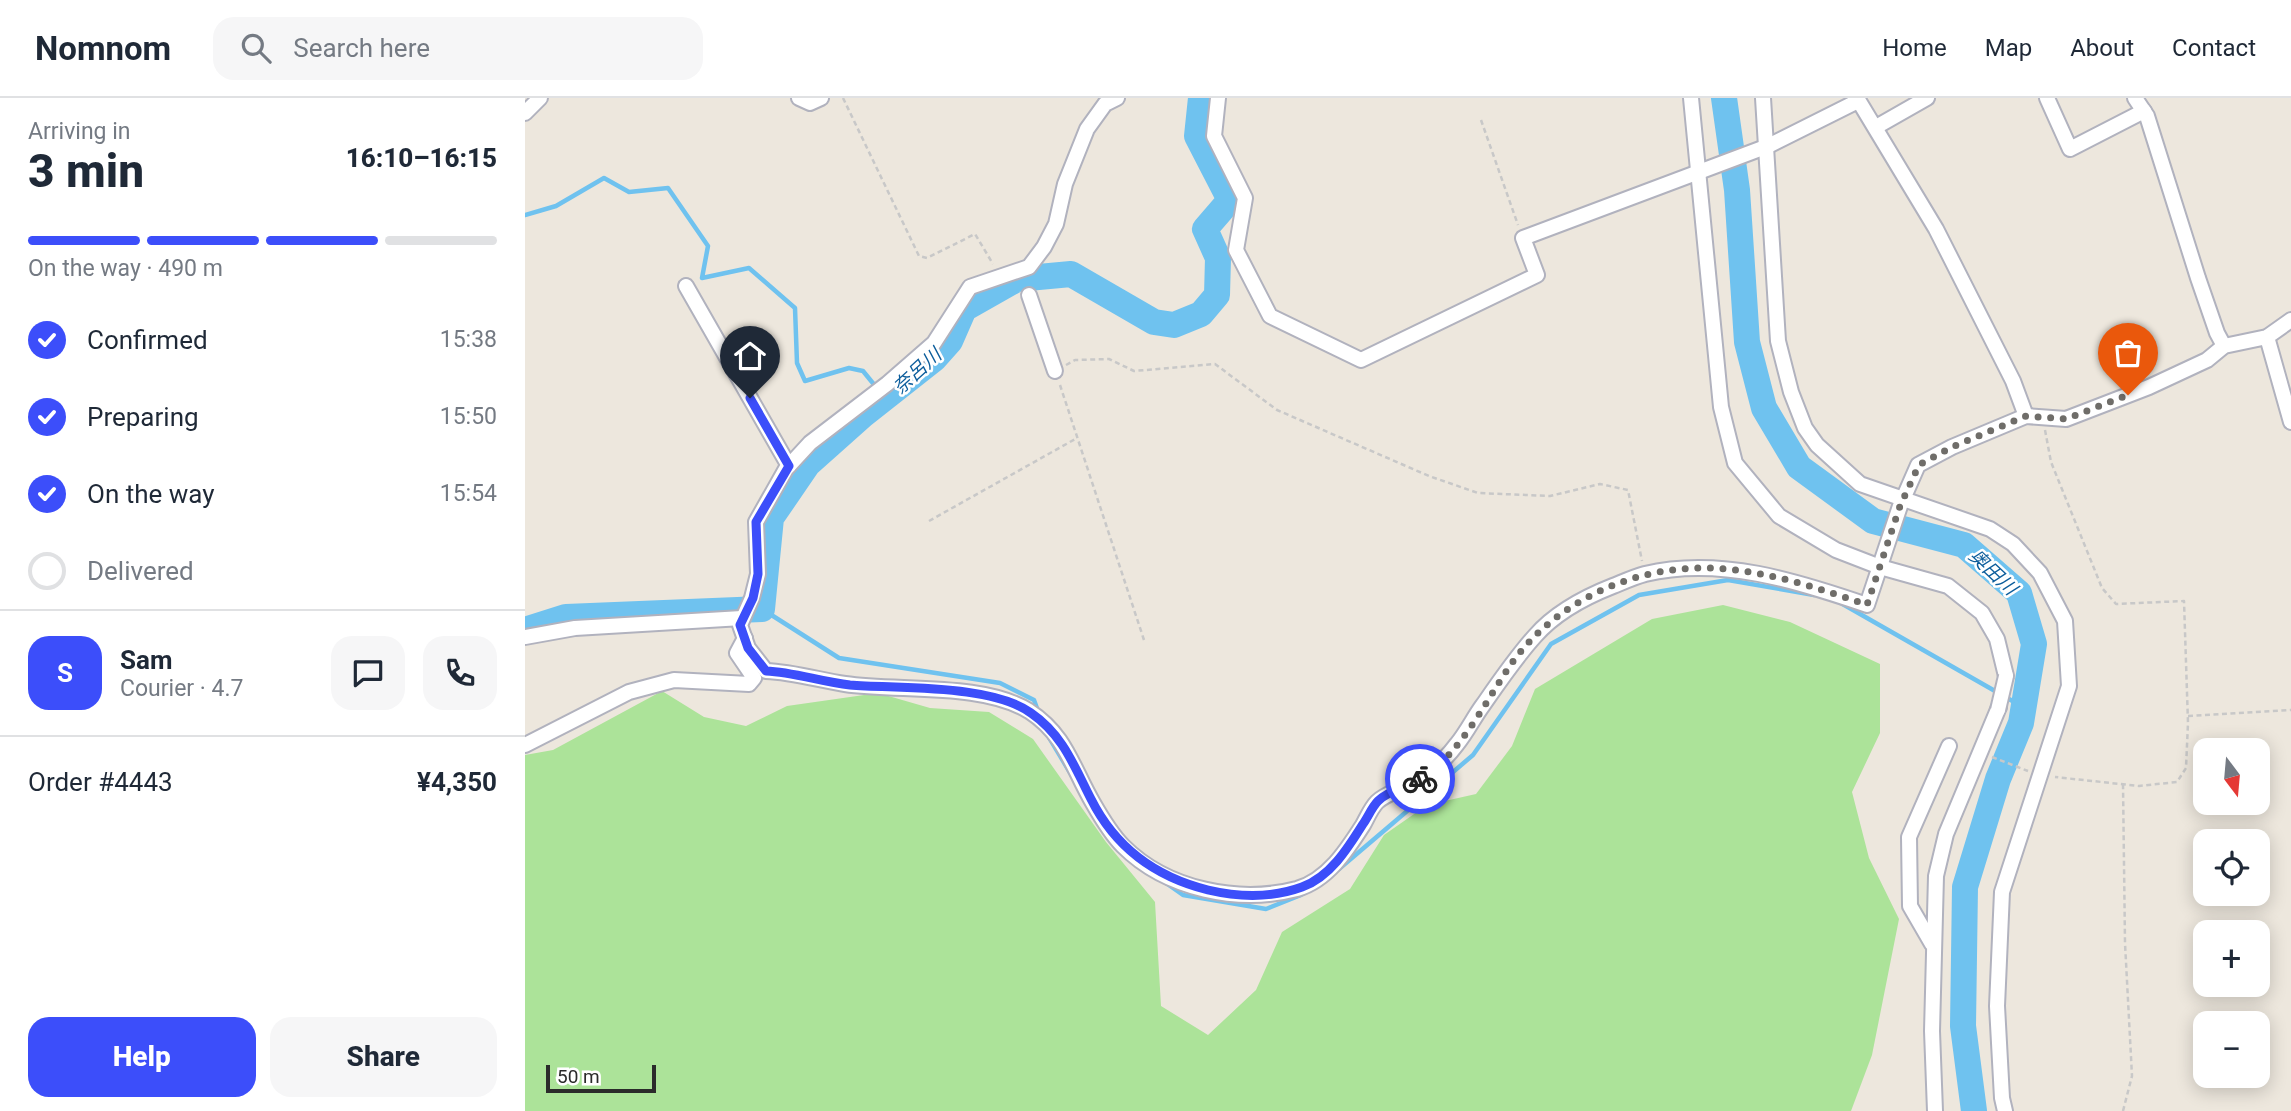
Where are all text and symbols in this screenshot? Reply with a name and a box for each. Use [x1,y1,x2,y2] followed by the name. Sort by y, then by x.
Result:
[213,17,703,80] search box
[35,29,171,68] text: Nomnom
[237,29,275,67] icon: search
[293,33,430,63] text: Search here
[1882,34,1947,62] text: Home
[1985,34,2032,62] text: Map
[2070,34,2134,62] text: About
[2172,34,2256,62] text: Contact
[28,118,131,145] text: Arriving in
[346,143,497,173] text: 16:10–16:15
[28,144,144,198] text: 3 min
[28,255,223,282] text: On the way · 490 m
[28,321,66,359] icon: check
[2098,323,2158,395] pin
[87,325,208,355] text: Confirmed
[440,326,497,353] text: 15:38
[720,326,780,398] pin
[2109,334,2147,372] icon: bag
[731,337,769,375] icon: home
[888,342,947,399] water label: 奈呂川
[28,398,66,436] icon: check
[87,402,199,432] text: Preparing
[440,403,497,430] text: 15:50
[28,475,66,513] icon: check
[87,479,215,509] text: On the way
[440,480,497,507] text: 15:54
[1964,544,2023,601] water label: 奥田川
[87,556,194,586] text: Delivered
[331,636,405,710] button: chat
[423,636,497,710] button: phone
[120,645,172,675] text: Sam
[57,658,73,688] text: S
[120,675,243,702] text: Courier · 4.7
[2193,738,2270,816] north arrow
[2193,738,2270,1088] map controls
[1385,744,1455,814] courier
[1401,760,1439,798] icon: bike
[28,767,173,797] text: Order #4443
[417,767,497,797] text: ¥4,350
[2193,829,2270,906] button: locate
[2193,920,2270,997] button: +
[2193,1011,2270,1088] button: −
[28,1017,256,1097] button: Help
[270,1017,497,1097] button: Share
[546,1062,656,1094] scale bar
[557,1065,600,1088] text: 50 m

